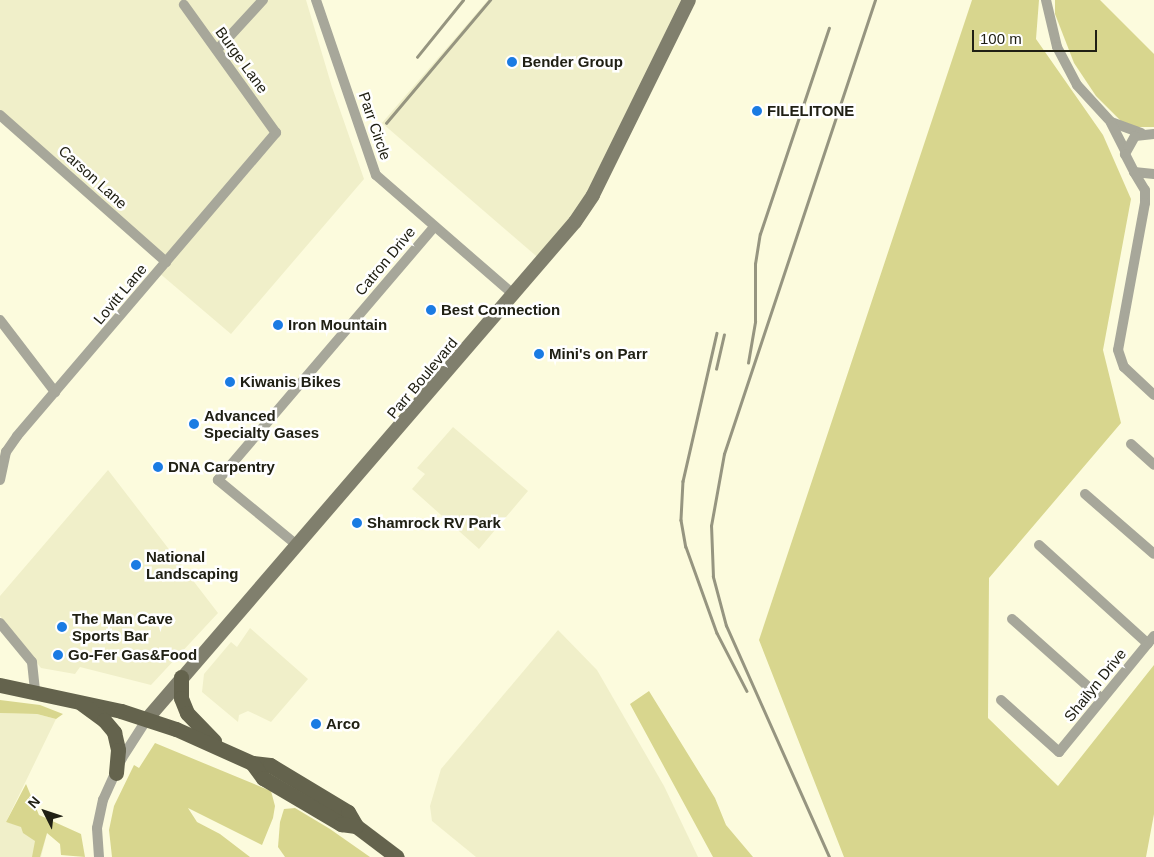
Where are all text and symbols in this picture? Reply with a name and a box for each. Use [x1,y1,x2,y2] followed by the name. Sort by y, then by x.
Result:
[974,20,1099,52] scale bar
[212,23,272,97] street label: Burge Lane
[980,30,1022,47] text: 100 m
[522,53,623,71] place label: Bender Group
[506,56,518,68] marker: Bender Group
[355,90,395,162] street label: Parr Circle
[767,102,854,120] place label: FILELITONE
[751,105,763,117] marker: FILELITONE
[55,142,131,212] street label: Carson Lane
[351,223,419,299] street label: Catron Drive
[90,260,150,328] street label: Lovitt Lane
[441,301,560,319] place label: Best Connection
[425,304,437,316] marker: Best Connection
[288,316,387,334] place label: Iron Mountain
[272,319,284,331] marker: Iron Mountain
[383,334,461,422] street label: Parr Boulevard
[549,345,648,363] place label: Mini's on Parr
[533,348,545,360] marker: Mini's on Parr
[240,373,341,391] place label: Kiwanis Bikes
[224,376,236,388] marker: Kiwanis Bikes
[204,406,319,441] place label: Advanced Specialty Gases
[188,418,200,430] marker: Advanced Specialty Gases
[168,458,276,476] place label: DNA Carpentry
[152,461,164,473] marker: DNA Carpentry
[367,514,501,532] place label: Shamrock RV Park
[351,517,363,529] marker: Shamrock RV Park
[146,547,239,582] place label: National Landscaping
[130,559,142,571] marker: National Landscaping
[72,609,173,644] place label: The Man Cave Sports Bar
[56,621,68,633] marker: The Man Cave Sports Bar
[1060,645,1130,725] street label: Shailyn Drive
[68,646,197,664] place label: Go-Fer Gas&Food
[52,649,64,661] marker: Go-Fer Gas&Food
[326,715,360,733] place label: Arco
[310,718,322,730] marker: Arco
[20,787,70,837] north arrow
[24,793,43,811] text: N

